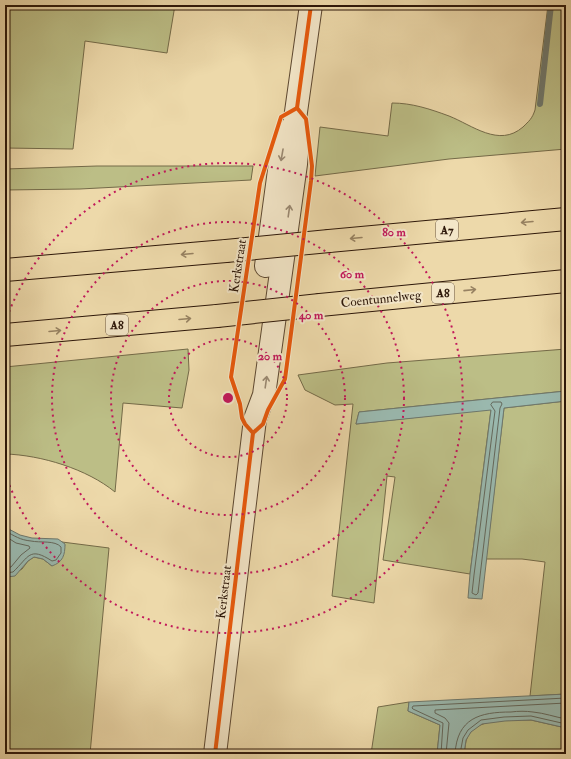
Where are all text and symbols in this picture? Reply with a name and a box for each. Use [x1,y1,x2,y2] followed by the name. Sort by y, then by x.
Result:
[277,148,285,161] one-way arrow
[285,205,293,218] one-way arrow
[521,219,534,226] one-way arrow
[436,220,458,240] road number: A7
[382,225,406,240] text: 80 m
[350,235,363,242] one-way arrow
[226,238,250,294] street label: Kerkstraat
[181,250,194,258] one-way arrow
[340,267,365,282] text: 60 m
[432,283,454,303] road number: A8
[340,287,423,311] street label: Coentunnelweg
[464,287,477,294] one-way arrow
[298,308,324,323] text: 40 m
[106,315,128,335] road number: A8
[178,315,191,322] one-way arrow
[48,327,61,334] one-way arrow
[258,349,283,364] text: 20 m
[262,376,270,389] one-way arrow
[221,391,235,405] centre of rings
[213,564,235,620] street label: Kerkstraat

